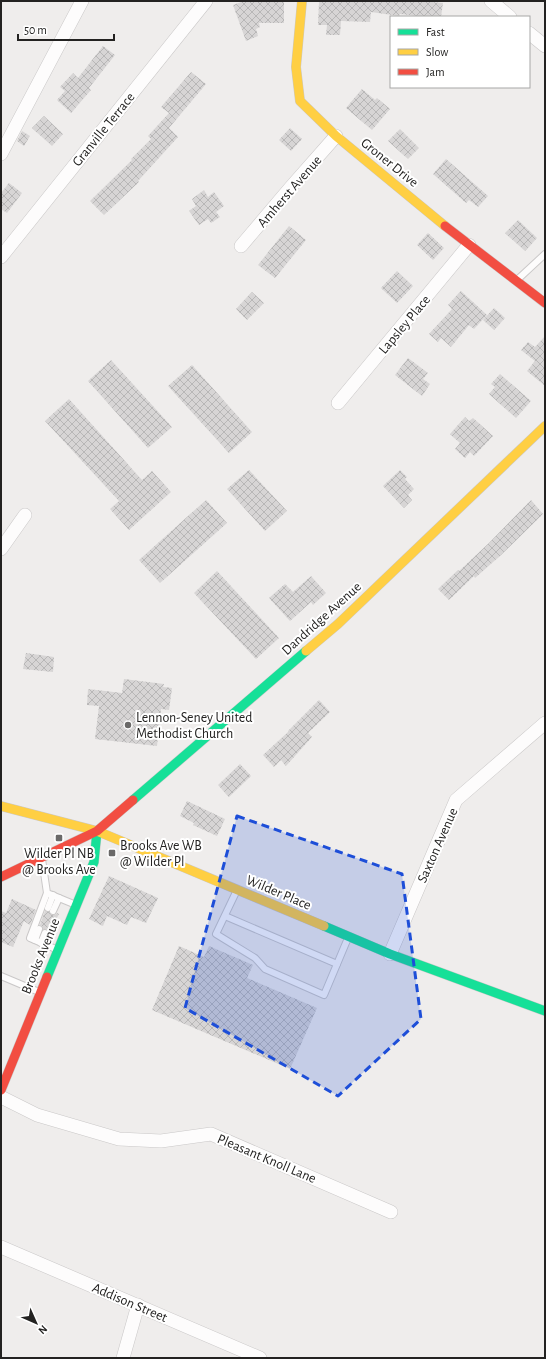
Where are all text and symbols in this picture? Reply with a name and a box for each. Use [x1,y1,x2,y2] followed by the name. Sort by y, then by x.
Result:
[18,16,114,42] scale bar
[390,16,530,88] legend
[24,24,47,36] text: 50 m
[426,26,445,38] text: Fast
[426,46,448,58] text: Slow
[426,66,445,78] text: Jam
[70,90,138,169] street label: Granville Terrace
[358,136,421,190] street label: Groner Drive
[255,153,325,230] street label: Amherst Avenue
[376,293,433,357] street label: Lapsley Place
[279,580,364,658] street label: Dandridge Avenue
[136,711,252,741] place label: Lennon-Seney United Methodist Church
[123,720,133,730] marker: Lennon-Seney United Methodist Church
[415,806,461,885] street label: Saxton Avenue
[54,833,64,843] marker: Wilder Pl NB @ Brooks Ave
[120,839,202,869] place label: Brooks Ave WB @ Wilder Pl
[22,847,96,877] place label: Wilder Pl NB @ Brooks Ave
[107,848,117,858] marker: Brooks Ave WB @ Wilder Pl
[244,873,313,913] street label: Wilder Place
[19,917,62,996] street label: Brooks Avenue
[215,1132,318,1186] street label: Pleasant Knoll Lane
[90,1281,170,1325] street label: Addison Street
[16,1303,56,1343] north arrow
[36,1323,49,1336] text: N

